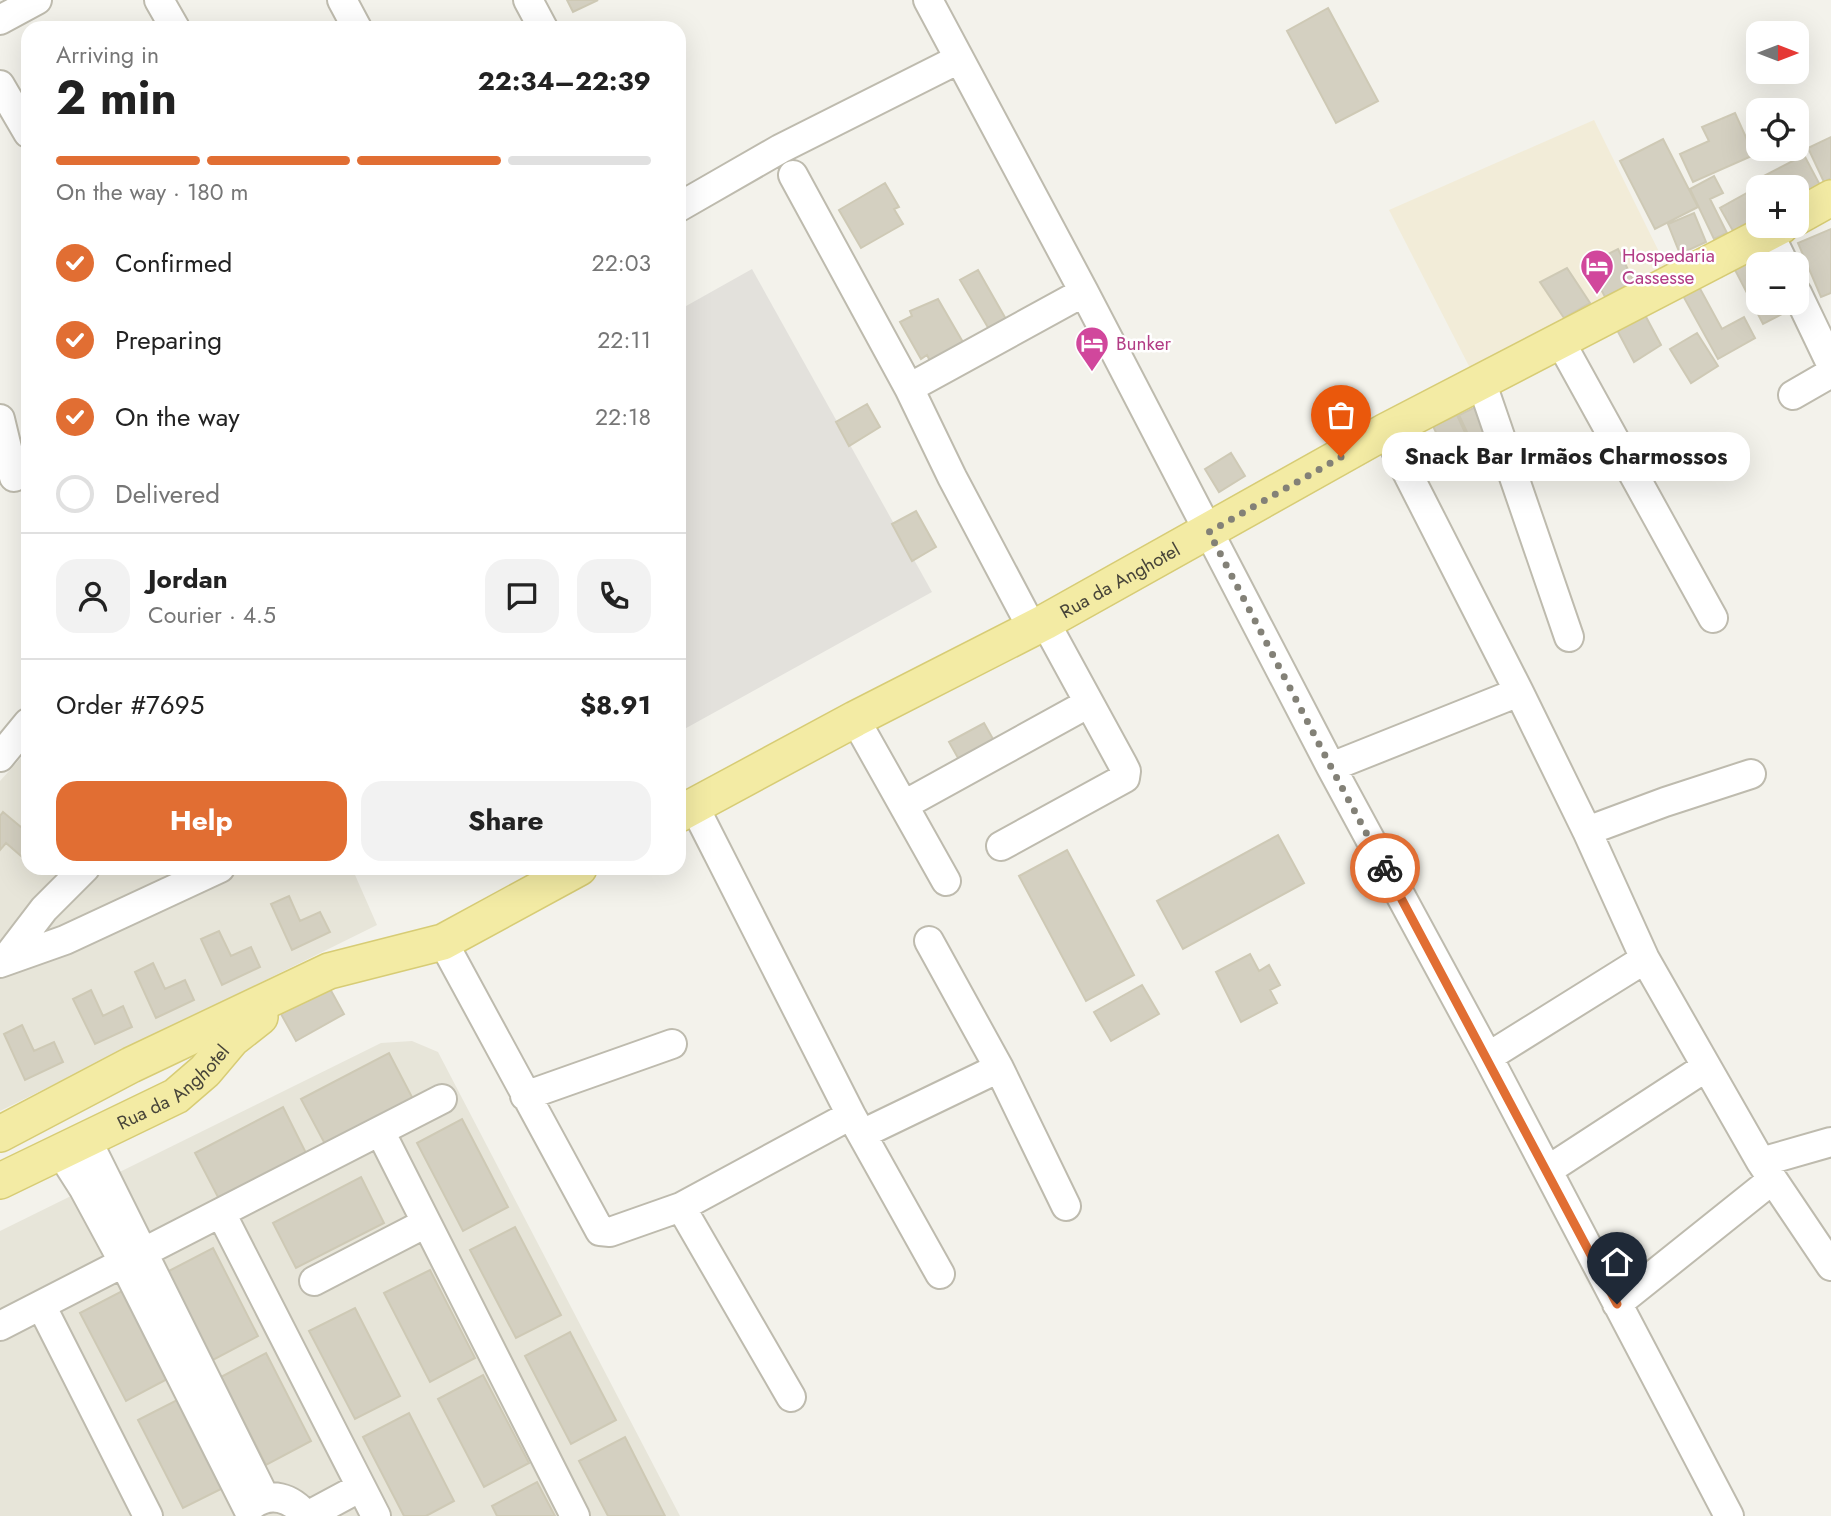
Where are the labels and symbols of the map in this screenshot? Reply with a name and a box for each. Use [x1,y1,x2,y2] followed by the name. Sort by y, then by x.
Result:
[1746,21,1810,84] north arrow
[1622,242,1715,291] place label: Hospedaria Cassesse
[1578,247,1616,296] hotel icon: Hospedaria Cassesse
[1073,324,1111,373] hotel icon: Bunker
[1116,330,1171,357] place label: Bunker
[1311,385,1371,457] pin
[1383,433,1750,482] callout: Snack Bar Irmãos Charmossos
[1055,536,1185,625] street label: Rua da Anghotel
[1350,833,1420,903] courier
[112,1039,235,1136] street label: Rua da Anghotel
[1587,1232,1647,1304] pin

